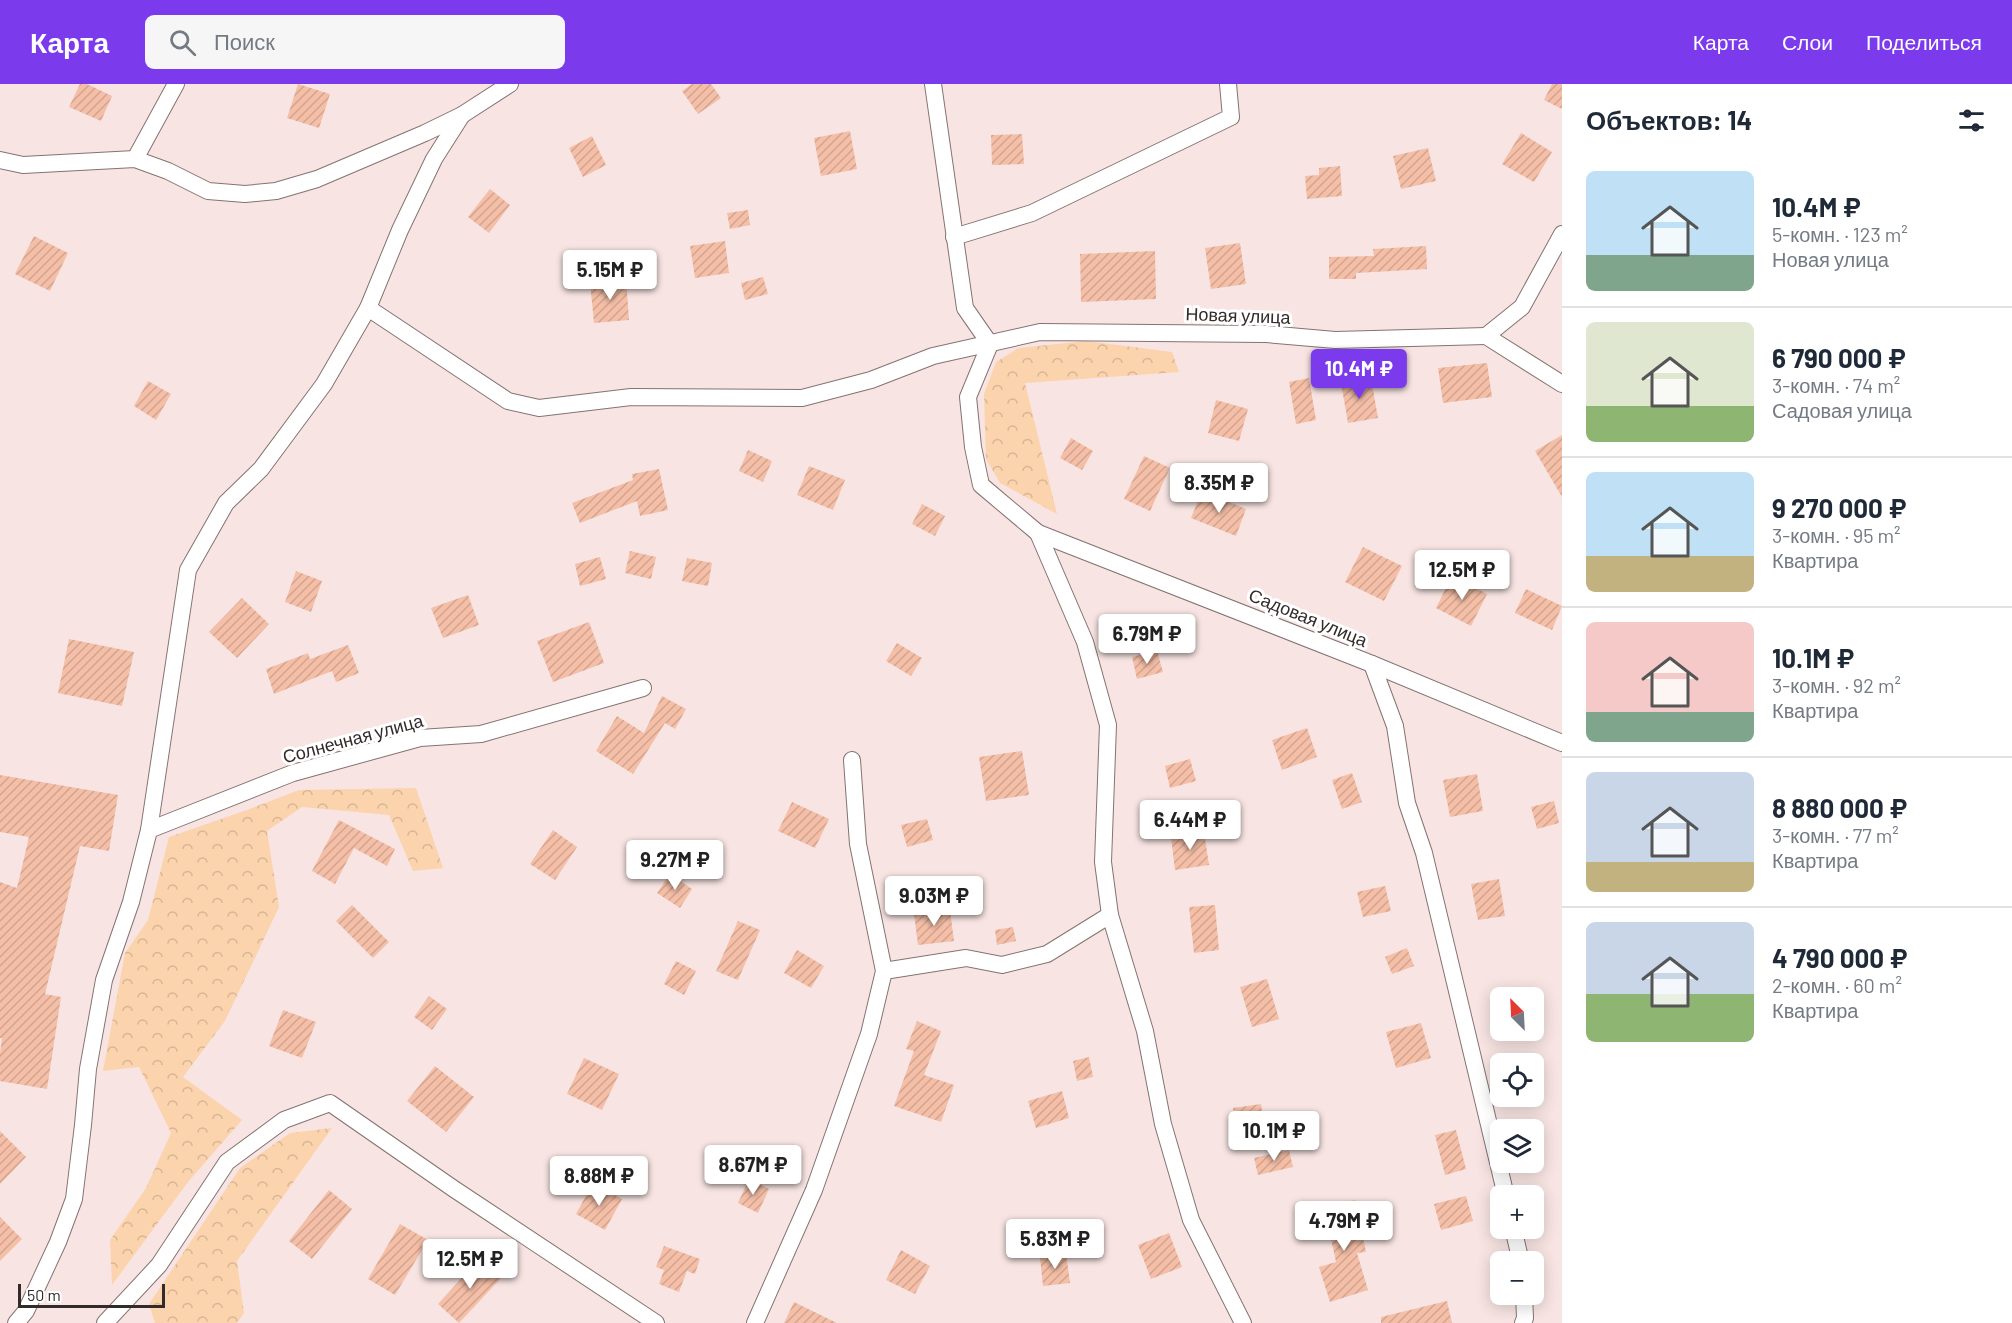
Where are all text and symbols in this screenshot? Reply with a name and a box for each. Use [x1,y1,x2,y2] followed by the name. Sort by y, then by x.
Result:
[145,15,565,69] search box
[30,25,109,59] text: Карта
[166,26,199,59] icon: search
[214,28,275,54] text: Поиск
[1693,29,1749,54] text: Карта
[1782,29,1833,54] text: Слои
[1866,29,1982,54] text: Поделиться
[1586,104,1752,135] text: Объектов: 14
[1955,104,1988,137] icon: filters
[1772,191,1861,222] text: 10.4M ₽
[1634,195,1706,267] icon: home
[1772,222,1908,246] text: 5-комн. · 123 m²
[1772,247,1889,271] text: Новая улица
[555,250,665,301] pin: 5.15M ₽
[577,257,643,281] text: 5.15M ₽
[1185,302,1292,328] street label: Новая улица
[1772,342,1906,373] text: 6 790 000 ₽
[1634,346,1706,418] icon: home
[1304,349,1414,400] pin: 10.4M ₽
[1325,356,1393,380] text: 10.4M ₽
[1772,373,1900,397] text: 3-комн. · 74 m²
[1772,398,1912,422] text: Садовая улица
[1164,463,1274,514] pin: 8.35M ₽
[1184,470,1254,494] text: 8.35M ₽
[1772,492,1906,523] text: 9 270 000 ₽
[1634,496,1706,568] icon: home
[1772,523,1901,547] text: 3-комн. · 95 m²
[1772,548,1858,572] text: Квартира
[1407,550,1517,601] pin: 12.5M ₽
[1429,557,1495,581] text: 12.5M ₽
[1246,583,1372,651] street label: Садовая улица
[1092,614,1202,665] pin: 6.79M ₽
[1113,621,1182,645] text: 6.79M ₽
[1772,642,1854,673] text: 10.1M ₽
[1634,646,1706,718] icon: home
[1772,673,1901,697] text: 3-комн. · 92 m²
[1772,698,1858,722] text: Квартира
[280,708,426,767] street label: Солнечная улица
[1772,792,1907,823] text: 8 880 000 ₽
[1634,796,1706,868] icon: home
[1135,800,1245,851] pin: 6.44M ₽
[1154,807,1226,831] text: 6.44M ₽
[1772,823,1899,847] text: 3-комн. · 77 m²
[620,840,730,891] pin: 9.27M ₽
[640,847,710,871] text: 9.27M ₽
[1772,848,1858,872] text: Квартира
[879,876,989,927] pin: 9.03M ₽
[899,883,969,907] text: 9.03M ₽
[1772,942,1908,973] text: 4 790 000 ₽
[1634,946,1706,1018] icon: home
[1772,973,1902,997] text: 2-комн. · 60 m²
[1490,987,1544,1041] north arrow
[1490,987,1544,1305] map controls
[1772,998,1858,1022] text: Квартира
[1490,1053,1544,1107] button: locate
[1219,1111,1329,1162] pin: 10.1M ₽
[1242,1118,1306,1142] text: 10.1M ₽
[1490,1119,1544,1173] button: layers
[698,1145,808,1196] pin: 8.67M ₽
[718,1152,788,1176] text: 8.67M ₽
[544,1156,654,1207] pin: 8.88M ₽
[564,1163,634,1187] text: 8.88M ₽
[1490,1185,1544,1239] button: +
[1289,1201,1399,1252] pin: 4.79M ₽
[1309,1208,1379,1232] text: 4.79M ₽
[1000,1219,1110,1270] pin: 5.83M ₽
[1020,1226,1090,1250] text: 5.83M ₽
[415,1239,525,1290] pin: 12.5M ₽
[437,1246,503,1270] text: 12.5M ₽
[1490,1251,1544,1305] button: −
[18,1281,165,1308] scale bar
[27,1285,61,1304] text: 50 m

